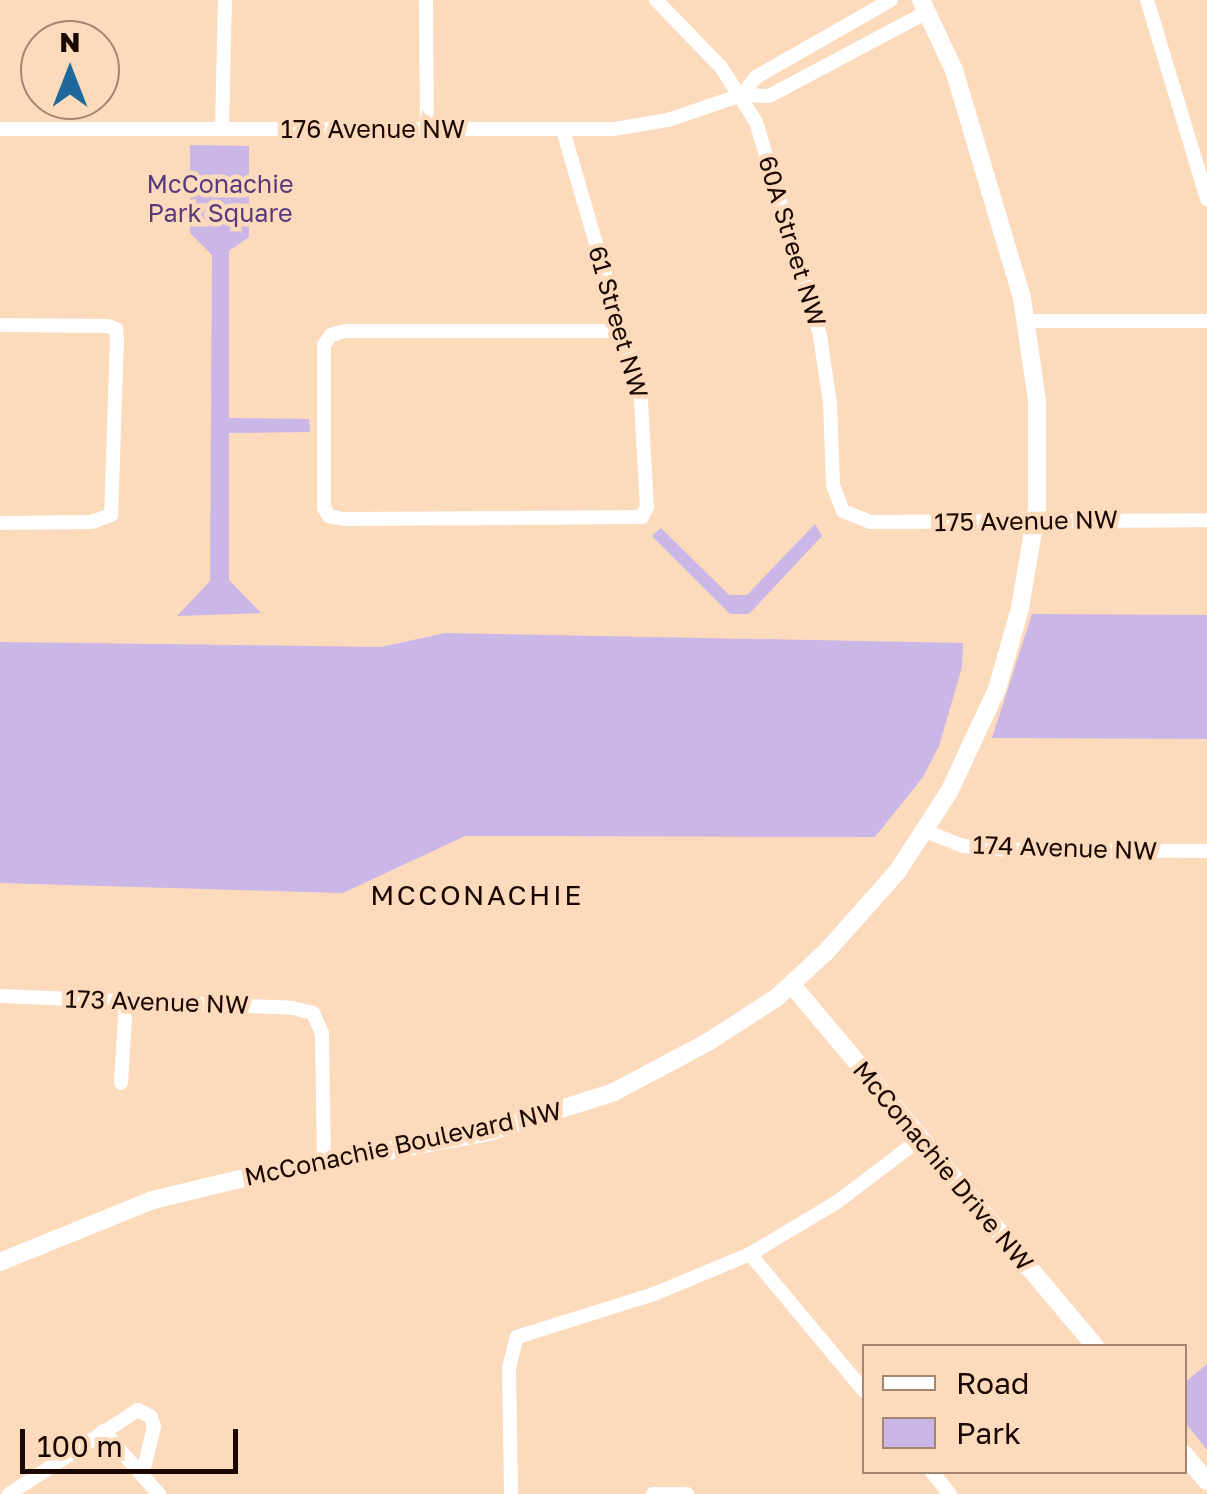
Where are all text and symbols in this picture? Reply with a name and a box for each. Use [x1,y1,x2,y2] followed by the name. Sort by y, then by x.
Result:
[20,20,120,120] north arrow
[59,25,81,58] text: N
[281,114,465,144] street label: 176 Avenue NW
[752,152,832,330] street label: 60A Street NW
[147,170,293,229] park label: McConachie Park Square
[582,243,654,401] street label: 61 Street NW
[934,504,1118,538] street label: 175 Avenue NW
[972,830,1158,866] street label: 174 Avenue NW
[370,878,584,912] district label: MCCONACHIE
[65,984,249,1020] street label: 173 Avenue NW
[847,1055,1039,1277] street label: McConachie Drive NW
[242,1096,564,1192] street label: McConachie Boulevard NW
[862,1344,1187,1474] legend
[956,1365,1030,1401] text: Road
[25,1409,242,1471] scale bar
[956,1415,1021,1451] text: Park
[37,1428,123,1464] text: 100 m

